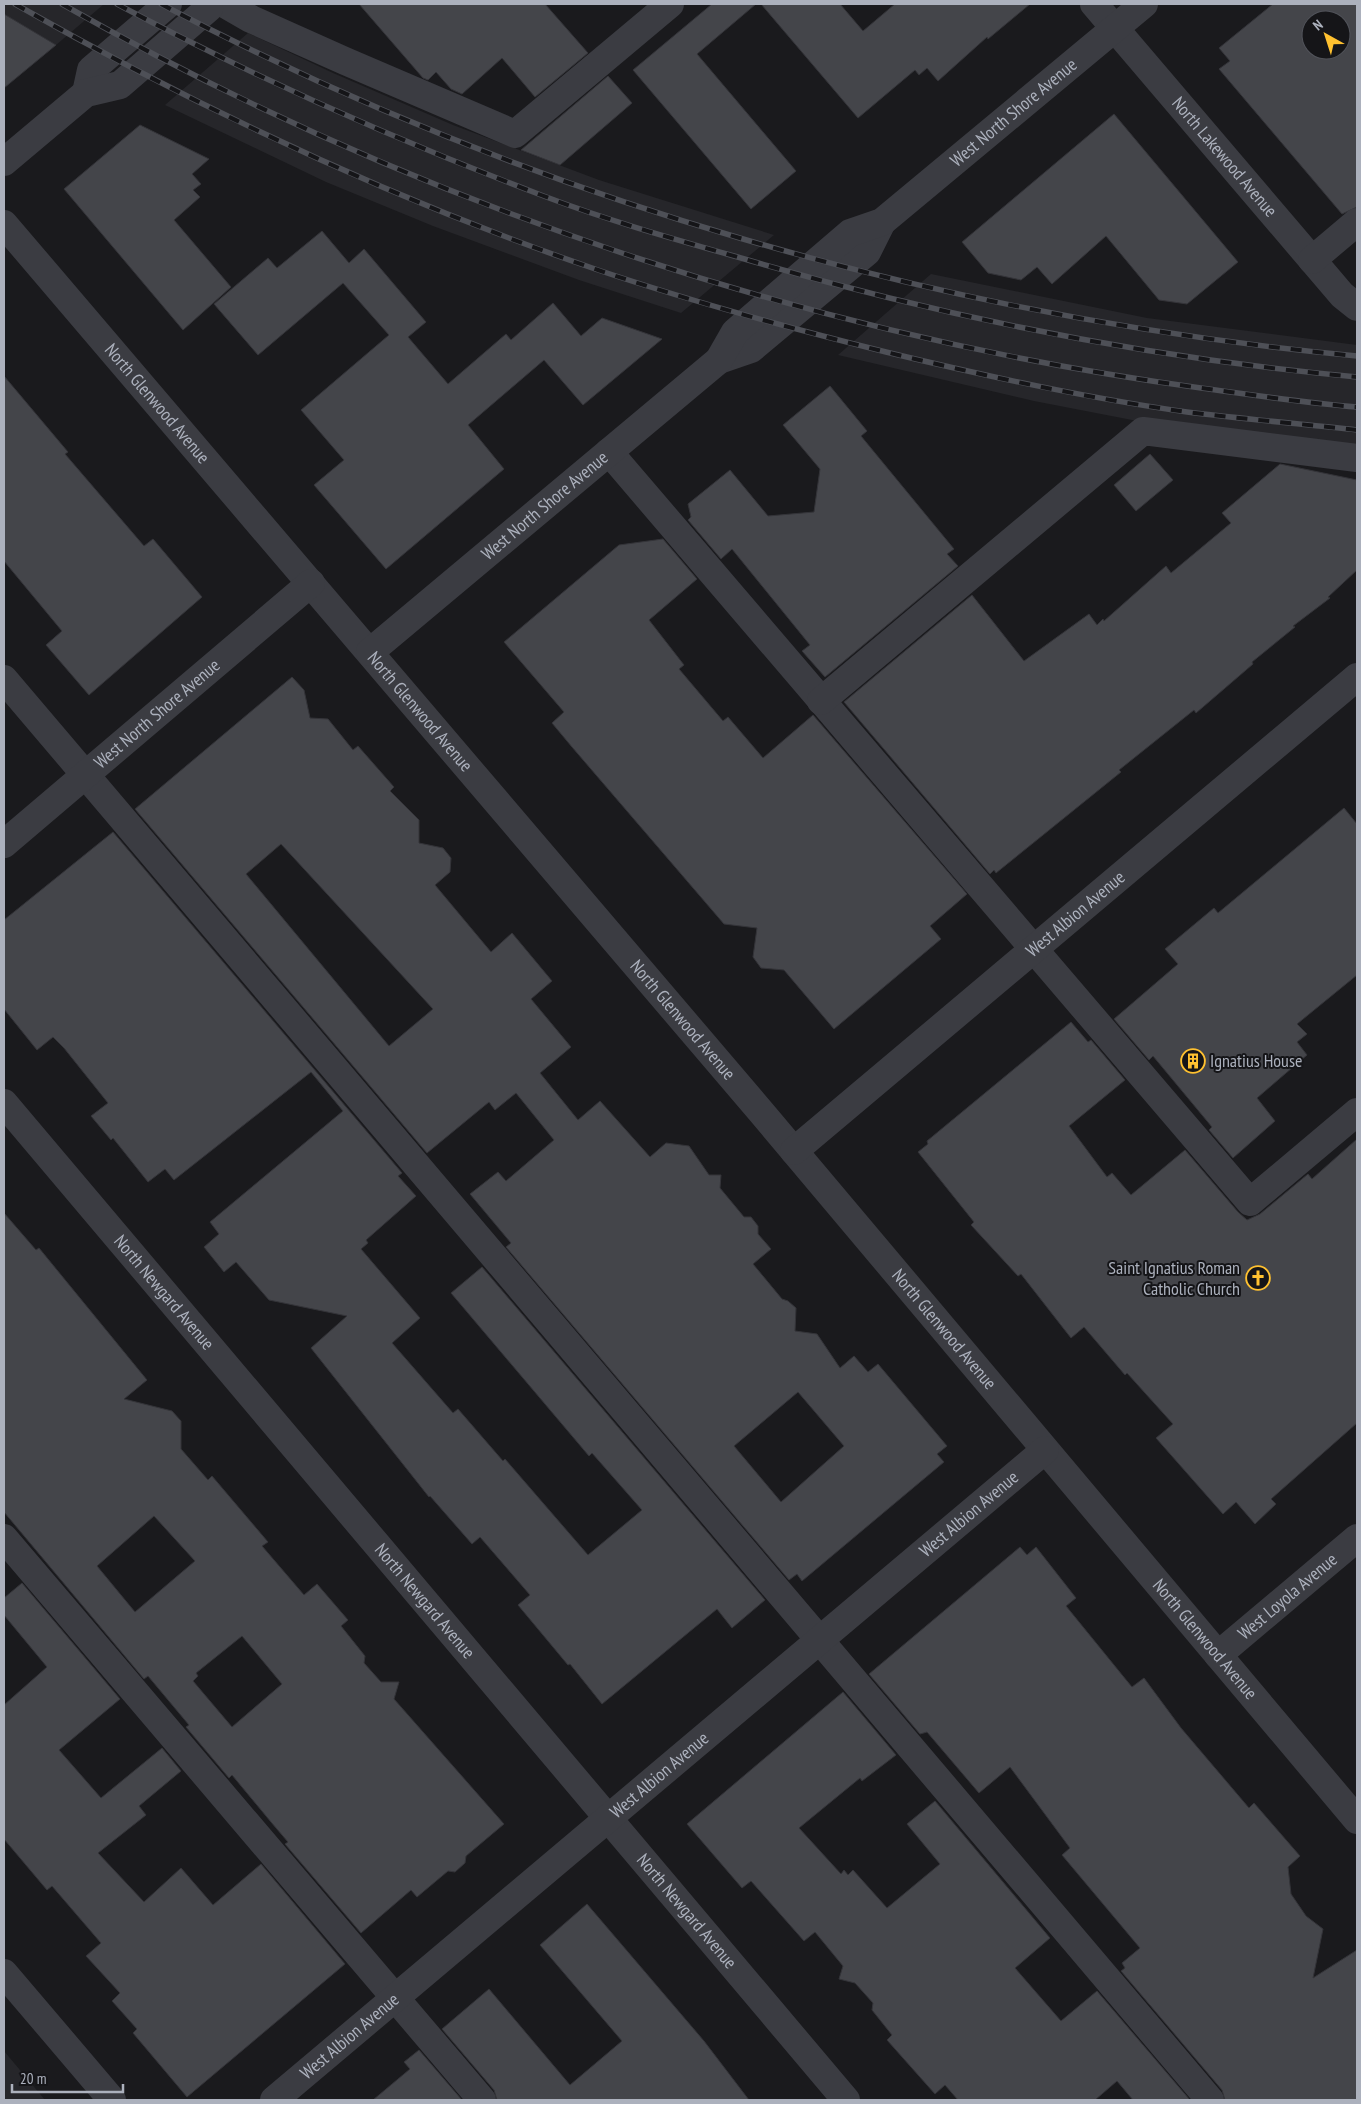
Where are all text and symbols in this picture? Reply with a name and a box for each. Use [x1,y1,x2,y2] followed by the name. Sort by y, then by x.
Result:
[1301,10,1351,60] north arrow
[1309,16,1326,34] text: N
[945,53,1081,172] street label: West North Shore Avenue
[1167,92,1282,222] street label: North Lakewood Avenue
[100,338,215,468] street label: North Glenwood Avenue
[477,446,613,565] street label: West North Shore Avenue
[363,647,478,776] street label: North Glenwood Avenue
[89,653,224,773] street label: West North Shore Avenue
[1021,865,1129,962] street label: West Albion Avenue
[625,955,741,1084] street label: North Glenwood Avenue
[1180,1048,1206,1074] building icon: Ignatius House
[1210,1049,1302,1072] place label: Ignatius House
[109,1230,220,1354] street label: North Newgard Avenue
[1108,1256,1240,1300] place label: Saint Ignatius Roman Catholic Church
[887,1264,1002,1394] street label: North Glenwood Avenue
[1245,1265,1271,1291] church icon: Saint Ignatius Roman Catholic Church
[914,1466,1023,1562] street label: West Albion Avenue
[370,1539,480,1663] street label: North Newgard Avenue
[1233,1548,1342,1644] street label: West Loyola Avenue
[1148,1574,1263,1704] street label: North Glenwood Avenue
[605,1727,713,1823] street label: West Albion Avenue
[632,1849,742,1973] street label: North Newgard Avenue
[295,1988,404,2084] street label: West Albion Avenue
[12,2062,124,2094] scale bar
[20,2069,46,2088] text: 20 m

